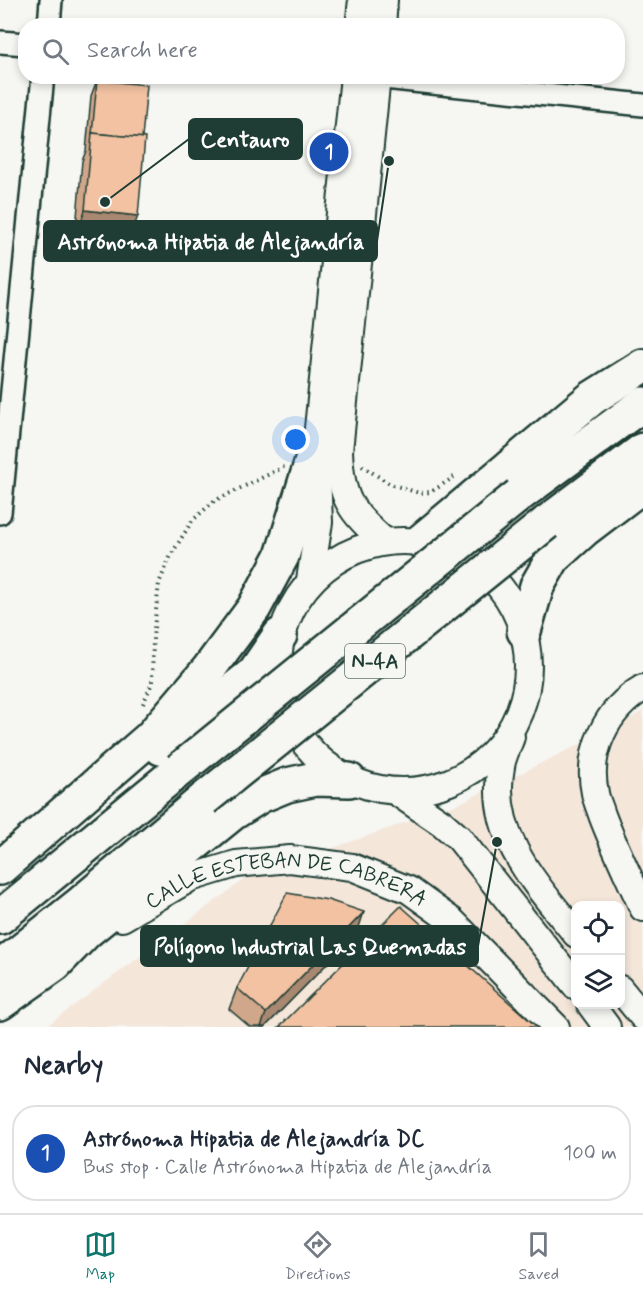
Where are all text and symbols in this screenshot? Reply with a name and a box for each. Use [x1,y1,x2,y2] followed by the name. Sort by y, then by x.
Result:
[18,18,625,84] search box
[39,35,72,68] icon: search
[87,37,198,65] text: Search here
[189,119,302,159] callout: Centauro
[201,127,290,155] text: Centauro
[310,130,348,174] pin: 1
[44,221,377,261] callout: Astrónoma Hipatia de Alejandría
[57,229,365,258] text: Astrónoma Hipatia de Alejandría
[281,425,310,454] your location
[345,644,405,678] road number: N-4A
[140,846,433,916] text: CALLE ESTEBAN DE CABRERA
[135,896,435,922] street label: CALLE ESTEBAN DE CABRERA
[571,901,625,1009] map controls
[571,901,625,955] button: locate
[141,926,478,966] callout: Polígono Industrial Las Quemadas
[154,934,466,963] text: Polígono Industrial Las Quemadas
[571,955,625,1009] button: layers
[24,1049,103,1083] text: Nearby
[83,1126,424,1154] text: Astrónoma Hipatia de Alejandría DC
[41,1140,50,1167] text: 1
[563,1140,617,1167] text: 100 m
[83,1154,492,1181] text: Bus stop · Calle Astrónoma Hipatia de Alejandría
[84,1228,117,1285] tab: Map
[285,1228,351,1285] tab: Directions
[519,1228,559,1285] tab: Saved

